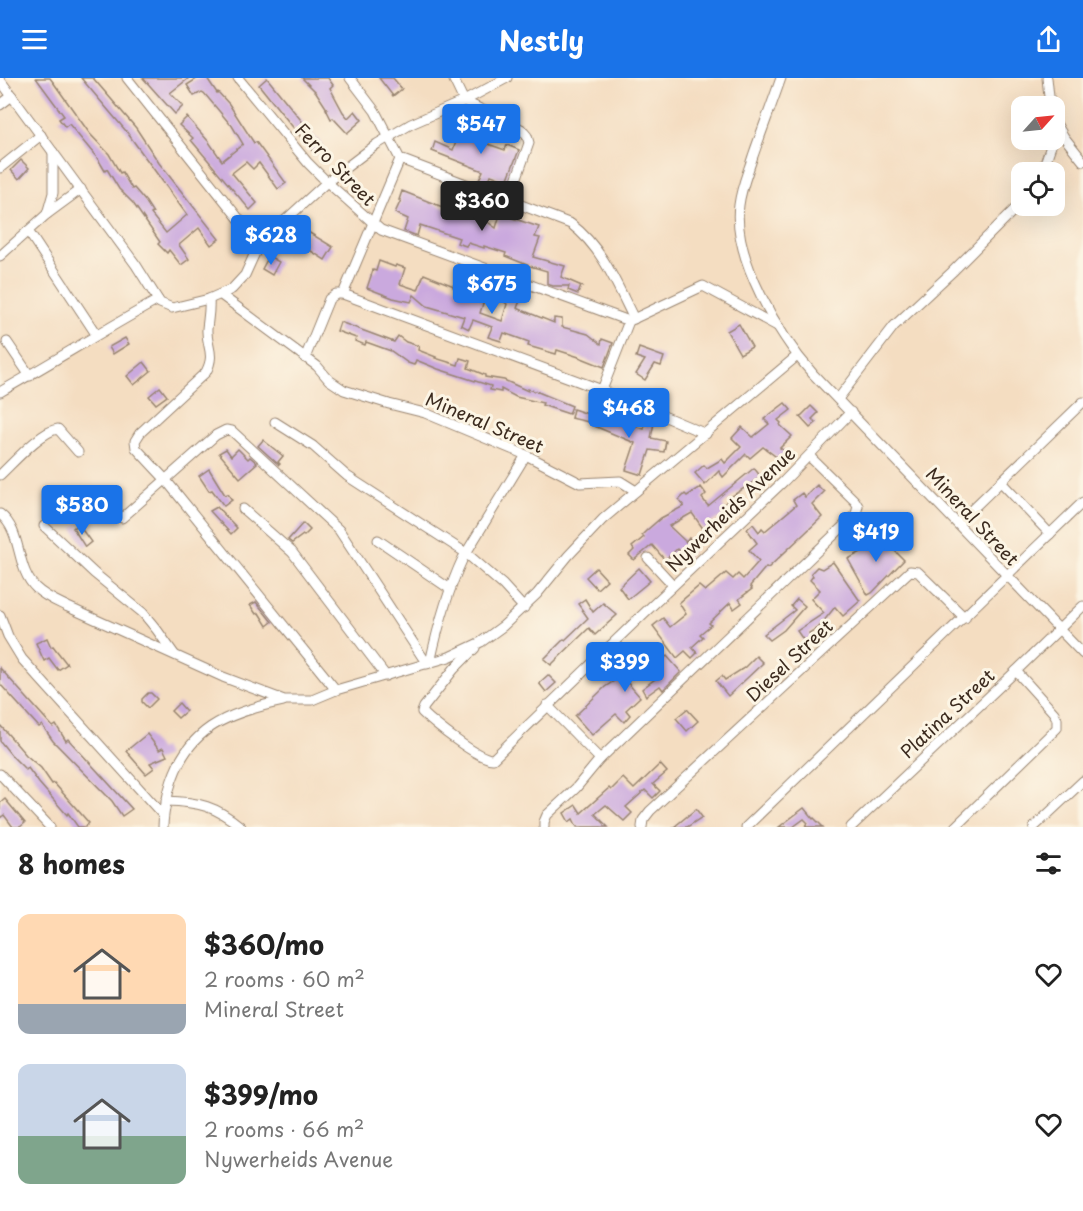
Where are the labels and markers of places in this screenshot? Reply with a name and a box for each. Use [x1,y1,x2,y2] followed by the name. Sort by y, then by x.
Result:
[445,104,517,155] pin: $547
[446,181,518,232] pin: $360
[235,215,307,266] pin: $628
[456,264,528,315] pin: $675
[593,388,665,439] pin: $468
[46,485,118,536] pin: $580
[840,512,912,563] pin: $419
[589,642,661,693] pin: $399

